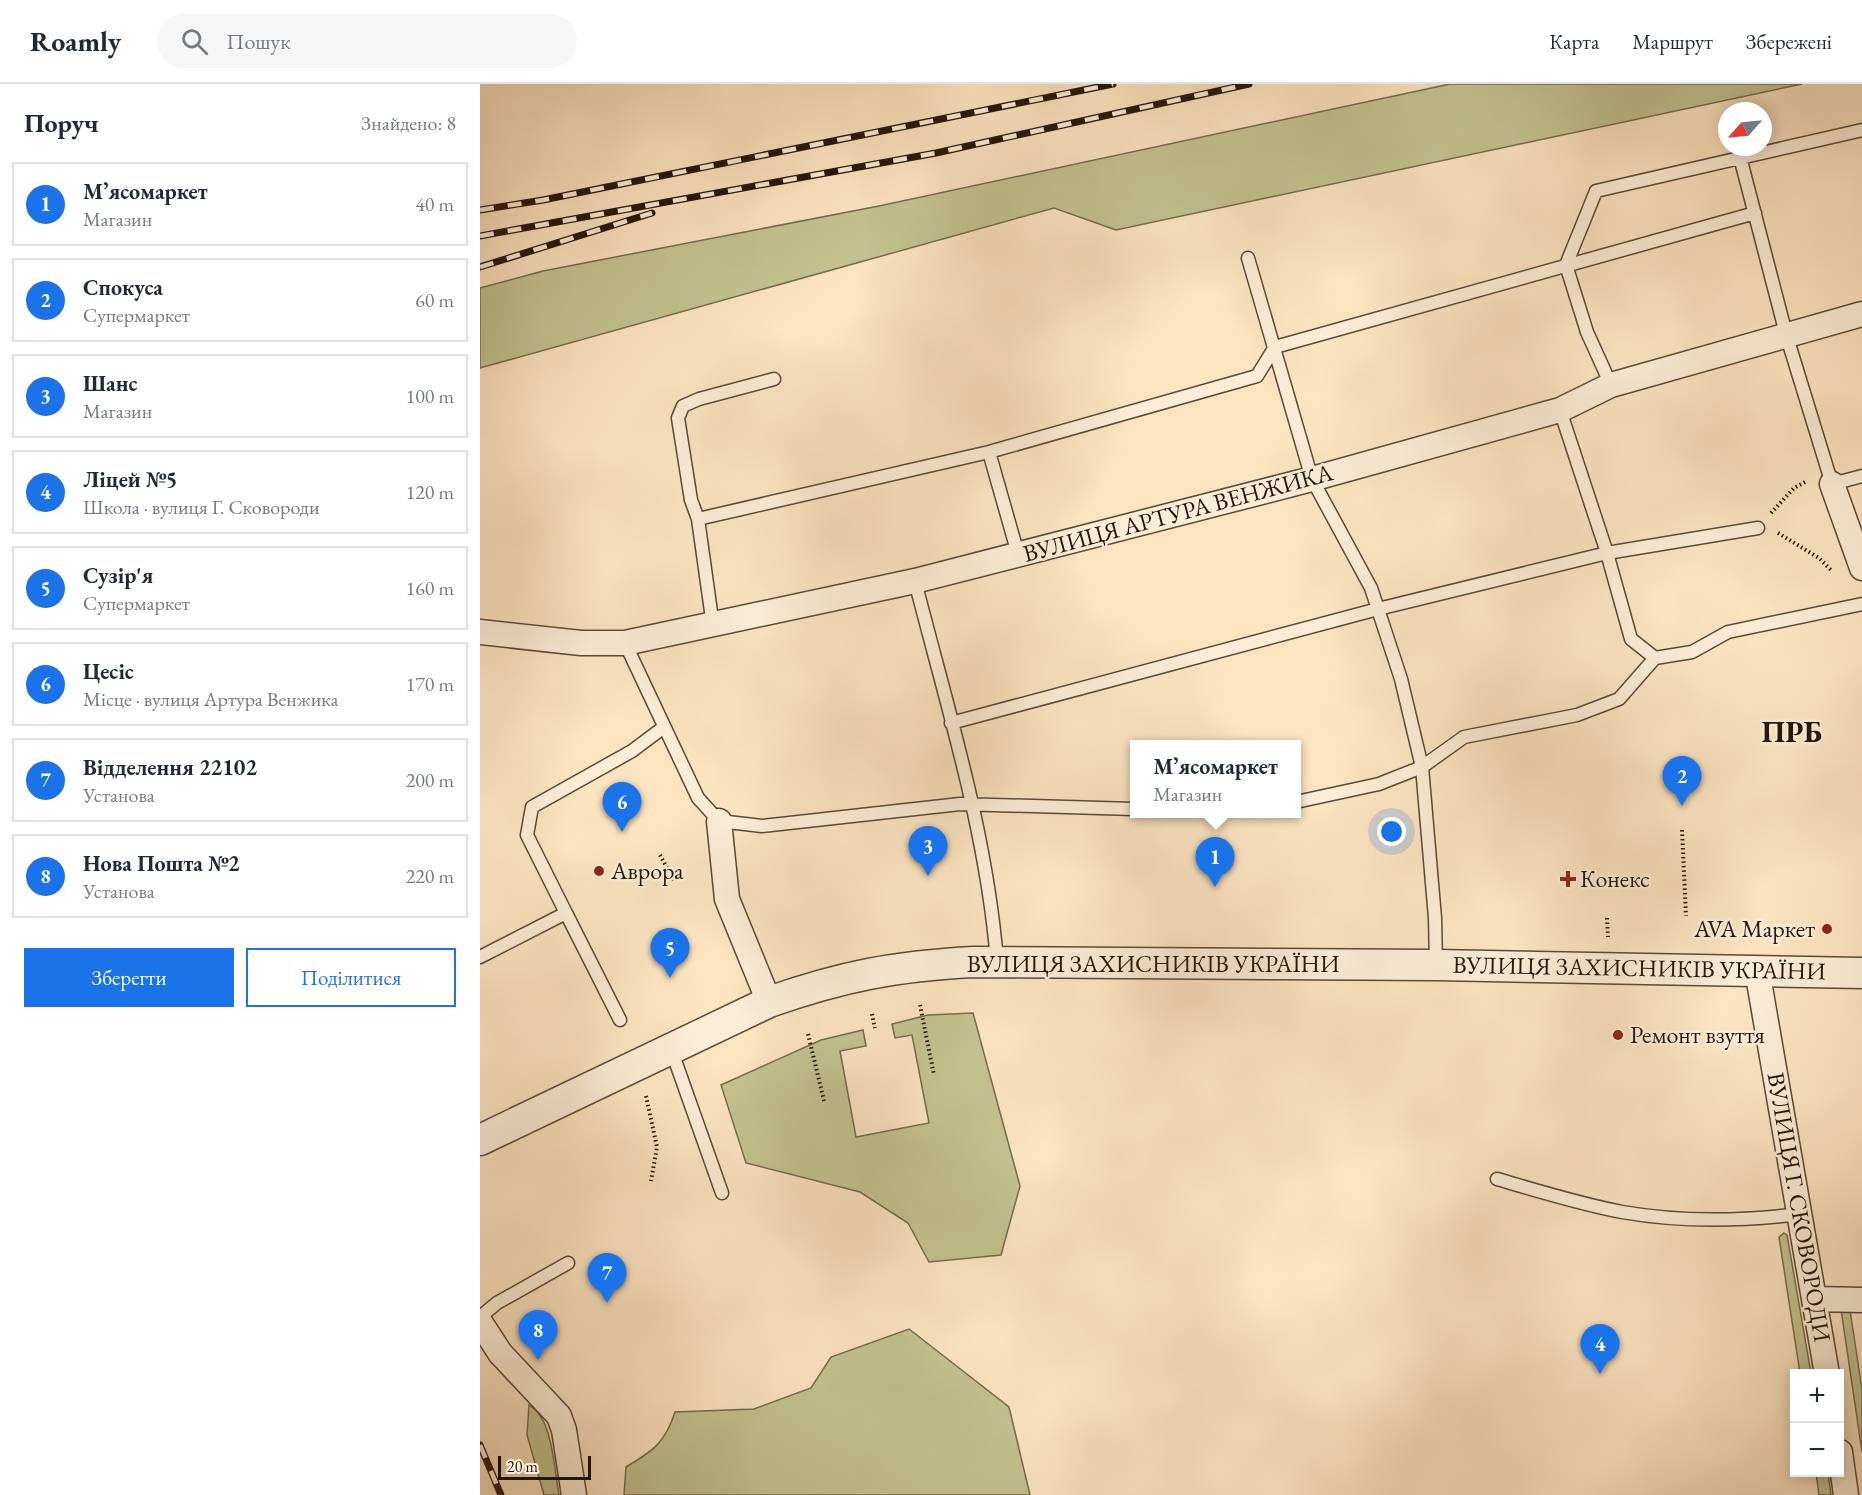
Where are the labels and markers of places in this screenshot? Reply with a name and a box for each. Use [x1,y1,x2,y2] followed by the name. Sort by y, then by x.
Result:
[1662,756,1702,806] pin: 2
[602,782,642,832] pin: 6
[908,826,948,876] pin: 3
[1196,838,1234,887] pin: 1
[610,855,684,886] place label: Аврора
[1580,863,1650,894] place label: Конекс
[592,864,606,878] marker: Аврора
[1561,872,1575,886] marker: Конекс
[1693,913,1815,944] place label: AVA Маркет
[1820,922,1834,936] marker: AVA Маркет
[650,928,690,978] pin: 5
[1630,1019,1765,1050] place label: Ремонт взуття
[1611,1028,1625,1042] marker: Ремонт взуття
[588,1254,626,1303] pin: 7
[518,1310,558,1360] pin: 8
[1580,1324,1620,1374] pin: 4

